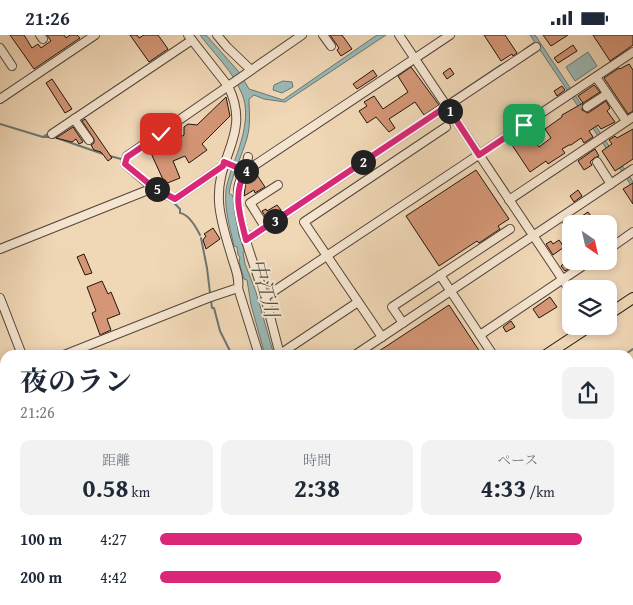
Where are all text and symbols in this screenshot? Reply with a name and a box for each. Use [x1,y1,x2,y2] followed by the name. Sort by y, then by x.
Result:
[25,4,70,32] text: 21:26
[438,99,462,123] pin: 1
[447,101,454,121] text: 1
[503,104,545,146] pin
[510,111,538,139] icon: arrive
[140,113,182,155] pin
[147,120,175,148] icon: check
[350,149,376,175] pin: 2
[360,152,367,172] text: 2
[234,159,258,183] pin: 4
[243,161,250,181] text: 4
[144,177,170,201] pin: 5
[154,179,161,199] text: 5
[262,209,288,233] pin: 3
[272,211,279,231] text: 3
[562,215,618,270] north arrow
[562,215,617,335] map controls
[244,255,288,323] water label: 中江川
[562,280,617,335] button: layers
[20,360,132,401] text: 夜のラン
[562,367,614,419] button: share
[20,400,55,424] text: 21:26
[102,450,130,470] text: 距離
[303,450,331,470] text: 時間
[497,450,538,470] text: ペース
[83,470,128,506] text: 0.58
[294,470,340,506] text: 2:38
[481,470,527,506] text: 4:33
[128,482,150,502] text: km
[527,482,555,502] text: /km
[20,527,62,551] text: 100 m
[100,527,127,551] text: 4:27
[20,565,62,589] text: 200 m
[100,565,127,589] text: 4:42

